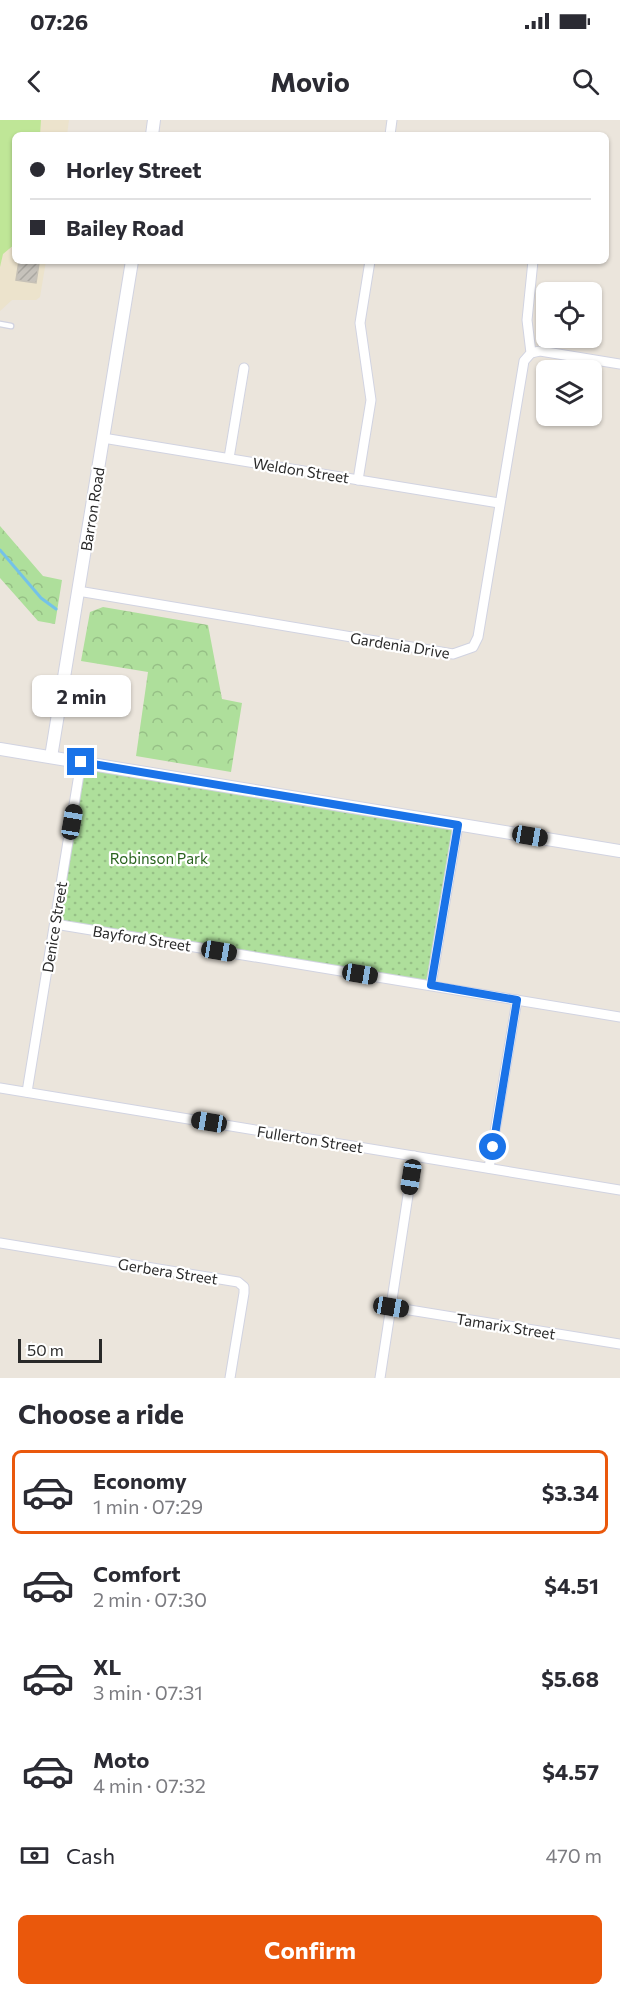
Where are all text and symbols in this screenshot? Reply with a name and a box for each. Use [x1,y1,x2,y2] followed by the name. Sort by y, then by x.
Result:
[30,8,88,35] text: 07:26
[18,65,51,98] icon: back
[270,65,350,98] text: Movio
[569,65,602,98] icon: search
[66,156,202,183] text: Horley Street
[66,214,184,241] text: Bailey Road
[536,282,602,426] map controls
[536,282,602,348] button: locate
[536,360,602,426] button: layers
[251,453,351,487] street label: Weldon Street
[76,466,108,552] street label: Barron Road
[349,628,451,662] street label: Gardenia Drive
[32,675,130,717] callout: 2 min
[57,684,106,708] text: 2 min
[67,748,94,775] route end
[60,803,84,841] car
[511,824,549,848] car
[110,849,208,867] park label: Robinson Park
[38,880,70,974] street label: Denice Street
[92,921,192,955] street label: Bayford Street
[200,939,238,963] car
[341,962,379,986] car
[190,1110,228,1134] car
[256,1122,364,1156] street label: Fullerton Street
[479,1133,506,1160] route start
[399,1158,423,1196] car
[117,1254,219,1288] street label: Gerbera Street
[372,1295,410,1319] car
[455,1309,557,1343] street label: Tamarix Street
[18,1336,102,1364] scale bar
[27,1340,64,1359] text: 50 m
[18,1397,184,1430] text: Choose a ride
[21,1465,75,1519] icon: car
[93,1467,187,1494] text: Economy
[542,1479,599,1506] text: $3.34
[93,1494,203,1518] text: 1 min · 07:29
[21,1558,75,1612] icon: car
[93,1560,181,1587] text: Comfort
[544,1572,599,1599] text: $4.51
[93,1587,207,1611] text: 2 min · 07:30
[21,1651,75,1705] icon: car
[93,1653,121,1680] text: XL
[541,1665,599,1692] text: $5.68
[93,1680,203,1704] text: 3 min · 07:31
[21,1744,75,1798] icon: car
[93,1746,149,1773] text: Moto
[542,1758,599,1785] text: $4.57
[93,1773,206,1797] text: 4 min · 07:32
[18,1839,51,1872] icon: cash
[66,1842,115,1869] text: Cash
[546,1843,602,1867] text: 470 m
[18,1915,602,1984] button: Confirm

